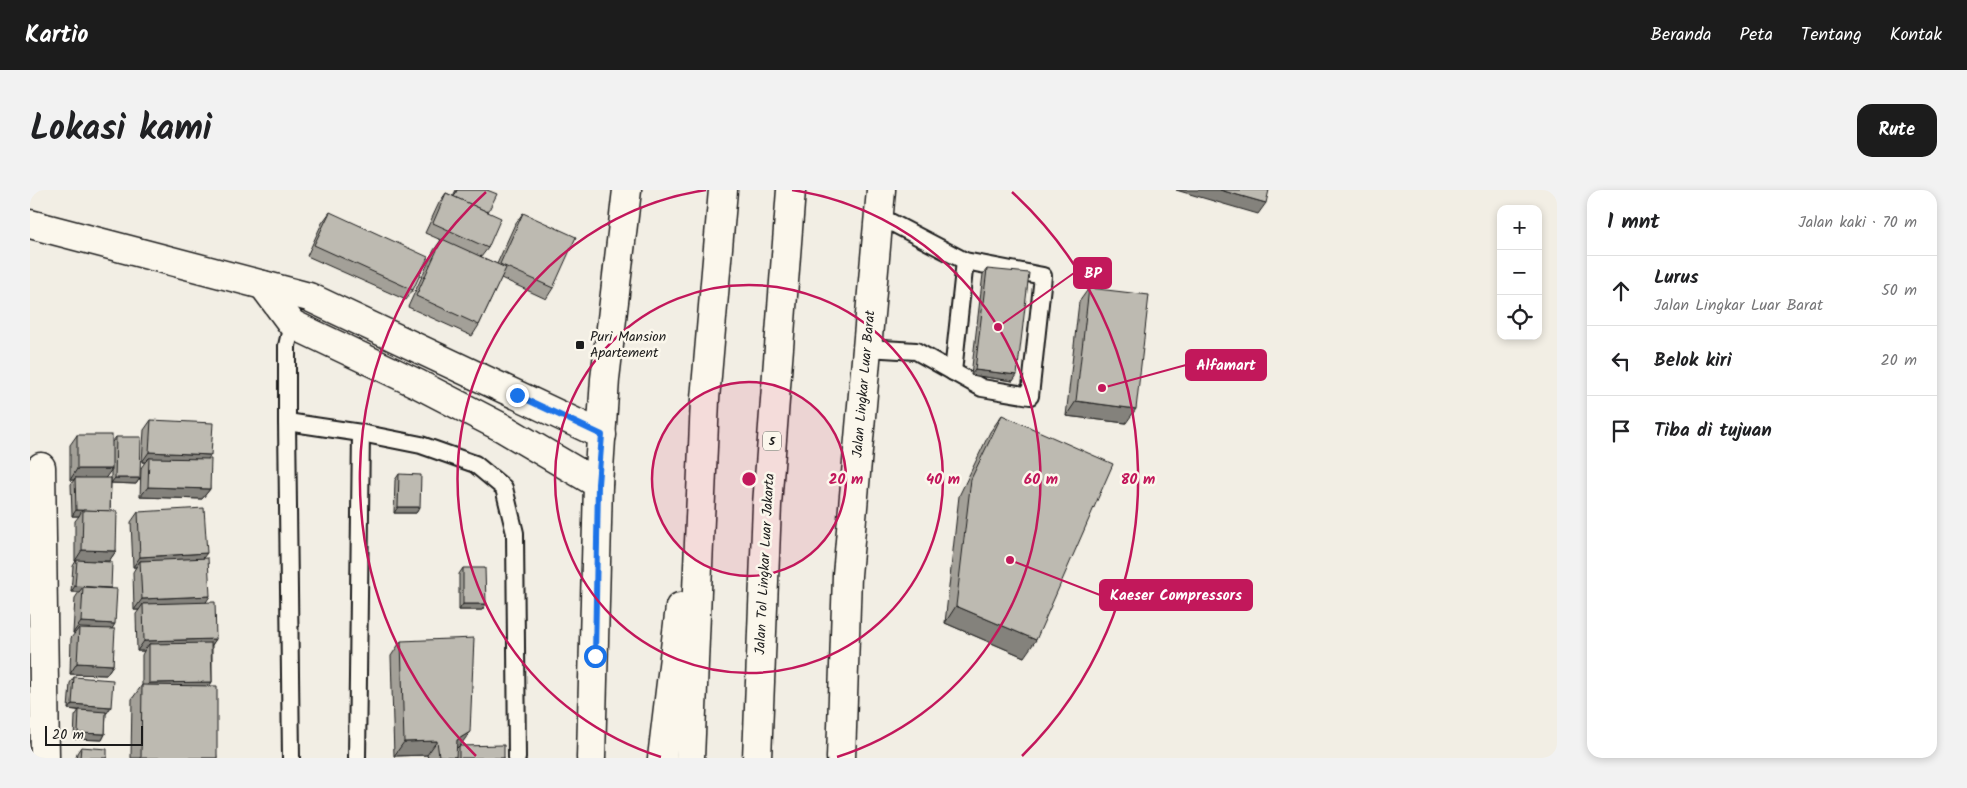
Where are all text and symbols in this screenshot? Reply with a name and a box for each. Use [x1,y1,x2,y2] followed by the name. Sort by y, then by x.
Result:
[25,16,88,55] text: Kartio
[1651,21,1712,50] text: Beranda
[1740,21,1773,50] text: Peta
[1801,21,1862,50] text: Tentang
[1890,21,1942,50] text: Kontak
[30,102,212,158] text: Lokasi kami
[1857,104,1937,157] button: Rute
[1497,205,1542,340] map controls
[1497,205,1542,250] button: +
[1607,206,1660,239] text: 1 mnt
[1798,210,1917,235] text: Jalan kaki · 70 m
[1497,250,1542,295] button: −
[1074,258,1111,288] callout: BP
[1084,262,1103,286] text: BP
[1654,263,1699,293] text: Lurus
[1607,277,1635,305] icon: ahead
[1881,278,1917,303] text: 50 m
[1654,293,1823,318] text: Jalan Lingkar Luar Barat
[1497,295,1542,340] button: locate
[847,309,881,459] street label: Jalan Lingkar Luar Barat
[590,326,666,364] place label: Puri Mansion Apartement
[574,339,586,351] marker: Puri Mansion Apartement
[1654,346,1732,376] text: Belok kiri
[1607,347,1635,375] icon: left
[1881,348,1917,373] text: 20 m
[1186,350,1266,380] callout: Alfamart
[1196,354,1256,378] text: Alfamart
[506,384,529,407] route end
[1654,416,1772,446] text: Tiba di tujuan
[1607,417,1635,445] icon: arrive
[763,432,781,450] road number: 5
[829,468,863,492] text: 20 m
[926,468,960,492] text: 40 m
[1024,468,1058,492] text: 60 m
[1121,468,1155,492] text: 80 m
[740,470,758,488] centre of rings
[749,473,781,655] street label: Jalan Tol Lingkar Luar Jakarta
[1100,580,1252,610] callout: Kaeser Compressors
[1110,584,1242,608] text: Kaeser Compressors
[584,645,607,668] route start
[45,723,142,746] scale bar
[52,724,84,746] text: 20 m

